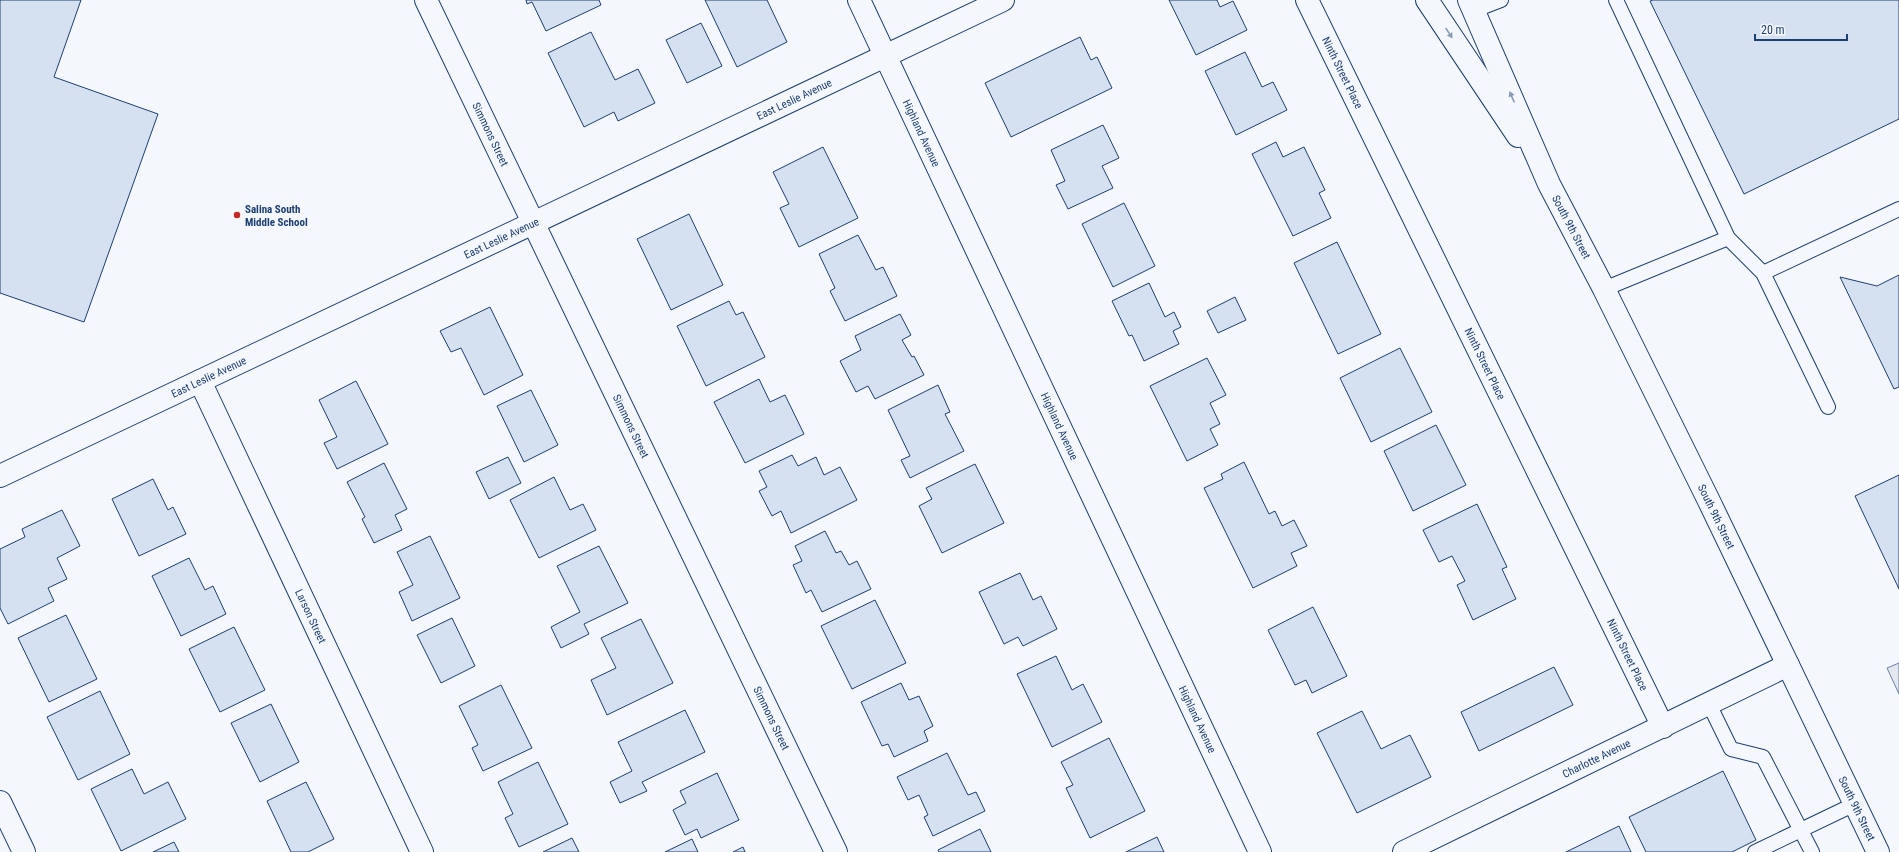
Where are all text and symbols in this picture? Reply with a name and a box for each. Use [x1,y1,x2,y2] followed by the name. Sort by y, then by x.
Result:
[1755,16,1847,42] scale bar
[1761,23,1785,37] text: 20 m
[1445,27,1453,38] one-way arrow
[1319,35,1365,111] street label: Ninth Street Place
[755,76,834,123] street label: East Leslie Avenue
[1508,90,1514,102] one-way arrow
[900,97,943,169] street label: Highland Avenue
[469,101,511,168] street label: Simmons Street
[1549,193,1593,261] street label: South 9th Street
[245,203,308,229] place label: Salina South Middle School
[232,210,242,220] marker: Salina South Middle School
[462,215,541,262] street label: East Leslie Avenue
[1462,326,1508,402] street label: Ninth Street Place
[169,354,248,401] street label: East Leslie Avenue
[1038,391,1081,462] street label: Highland Avenue
[610,392,651,460] street label: Simmons Street
[1695,482,1737,551] street label: South 9th Street
[292,587,329,645] street label: Larson Street
[1604,617,1650,693] street label: Ninth Street Place
[750,684,792,752] street label: Simmons Street
[1176,684,1219,755] street label: Highland Avenue
[1560,737,1633,781] street label: Charlotte Avenue
[1836,774,1878,843] street label: South 9th Street

